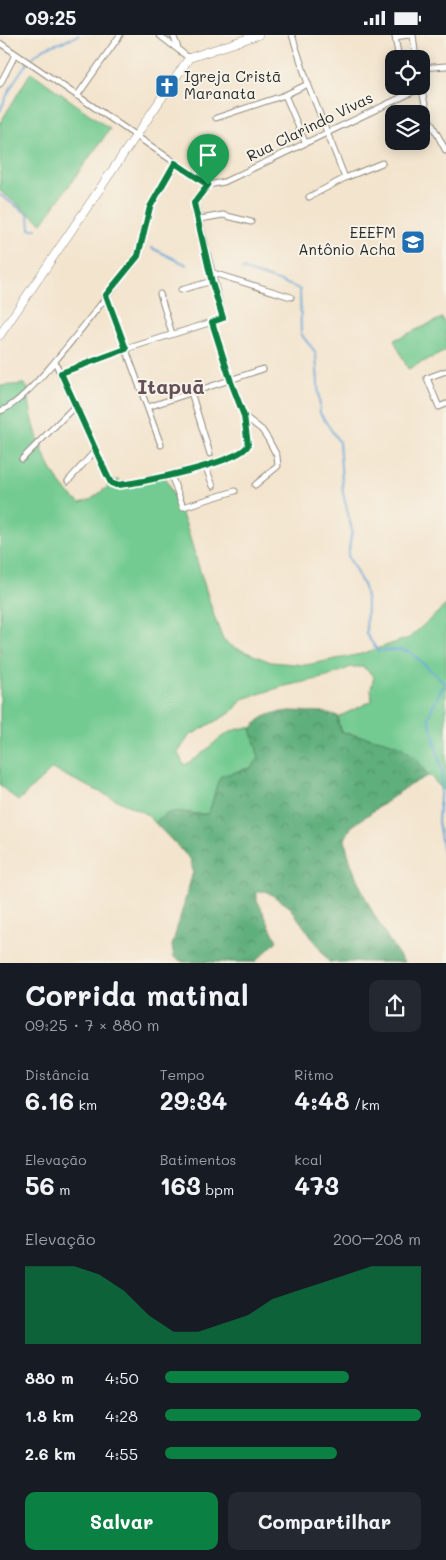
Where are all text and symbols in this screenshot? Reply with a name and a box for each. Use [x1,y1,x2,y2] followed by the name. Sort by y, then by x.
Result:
[25,5,76,30] text: 09:25
[385,50,430,150] map controls
[385,50,430,95] button: locate
[184,66,281,103] place label: Igreja Cristã Maranata
[154,73,180,99] church icon: Igreja Cristã Maranata
[243,87,376,165] street label: Rua Clarindo Vivas
[385,105,430,150] button: layers
[187,134,229,185] pin
[194,141,222,169] icon: arrive
[298,222,396,259] place label: EEEFM Antônio Acha
[400,229,426,255] school or university icon: EEEFM Antônio Acha
[137,373,205,399] district label: Itapuã
[25,977,249,1013] text: Corrida matinal
[369,980,421,1032] button: share
[25,1014,160,1035] text: 09:25 · 7 × 880 m
[25,1065,90,1084] text: Distância
[160,1065,204,1084] text: Tempo
[294,1065,333,1084] text: Ritmo
[25,1084,74,1116] text: 6.16
[160,1084,227,1116] text: 29:34
[294,1084,349,1116] text: 4:48
[74,1095,97,1114] text: km
[349,1095,380,1114] text: /km
[25,1150,87,1169] text: Elevação
[160,1150,236,1169] text: Batimentos
[294,1150,322,1169] text: kcal
[25,1169,55,1201] text: 56
[160,1169,201,1201] text: 163
[294,1169,339,1201] text: 473
[55,1180,70,1199] text: m
[201,1180,234,1199] text: bpm
[25,1228,95,1249] text: Elevação
[333,1228,421,1249] text: 200–208 m
[25,1367,74,1388] text: 880 m
[105,1367,139,1388] text: 4:50
[25,1405,74,1426] text: 1.8 km
[105,1405,138,1426] text: 4:28
[25,1443,76,1464] text: 2.6 km
[105,1443,138,1464] text: 4:55
[25,1492,218,1550] button: Salvar
[228,1492,421,1550] button: Compartilhar

